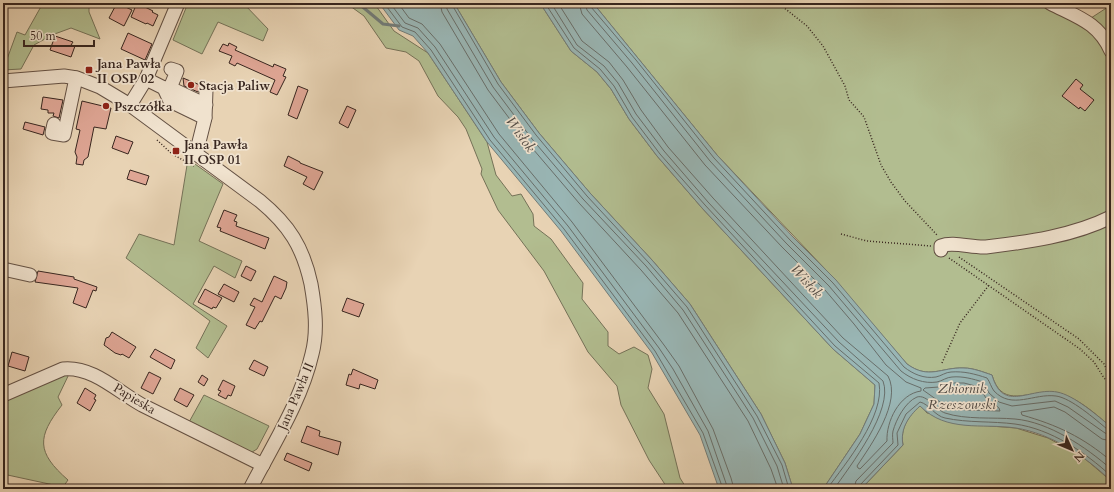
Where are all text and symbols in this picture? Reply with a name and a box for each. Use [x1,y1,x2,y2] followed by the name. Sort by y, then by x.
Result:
[24,22,94,48] scale bar
[30,28,57,44] text: 50 m
[95,55,162,88] place label: Jana Pawła II OSP 02
[84,65,94,75] marker: Jana Pawła II OSP 02
[199,77,270,95] place label: Stacja Paliw
[186,80,196,90] marker: Stacja Paliw
[114,98,173,116] place label: Pszczółka
[101,101,111,111] marker: Pszczółka
[501,113,540,156] water label: Wisłok
[182,136,249,169] place label: Jana Pawła II OSP 01
[171,146,181,156] marker: Jana Pawła II OSP 01
[786,260,827,303] water label: Wisłok
[273,360,318,435] street label: Jana Pawła II
[110,379,159,419] street label: Papieska
[928,379,996,414] water label: Zbiornik Rzeszowski
[1052,430,1092,470] north arrow
[1070,448,1088,466] text: N

